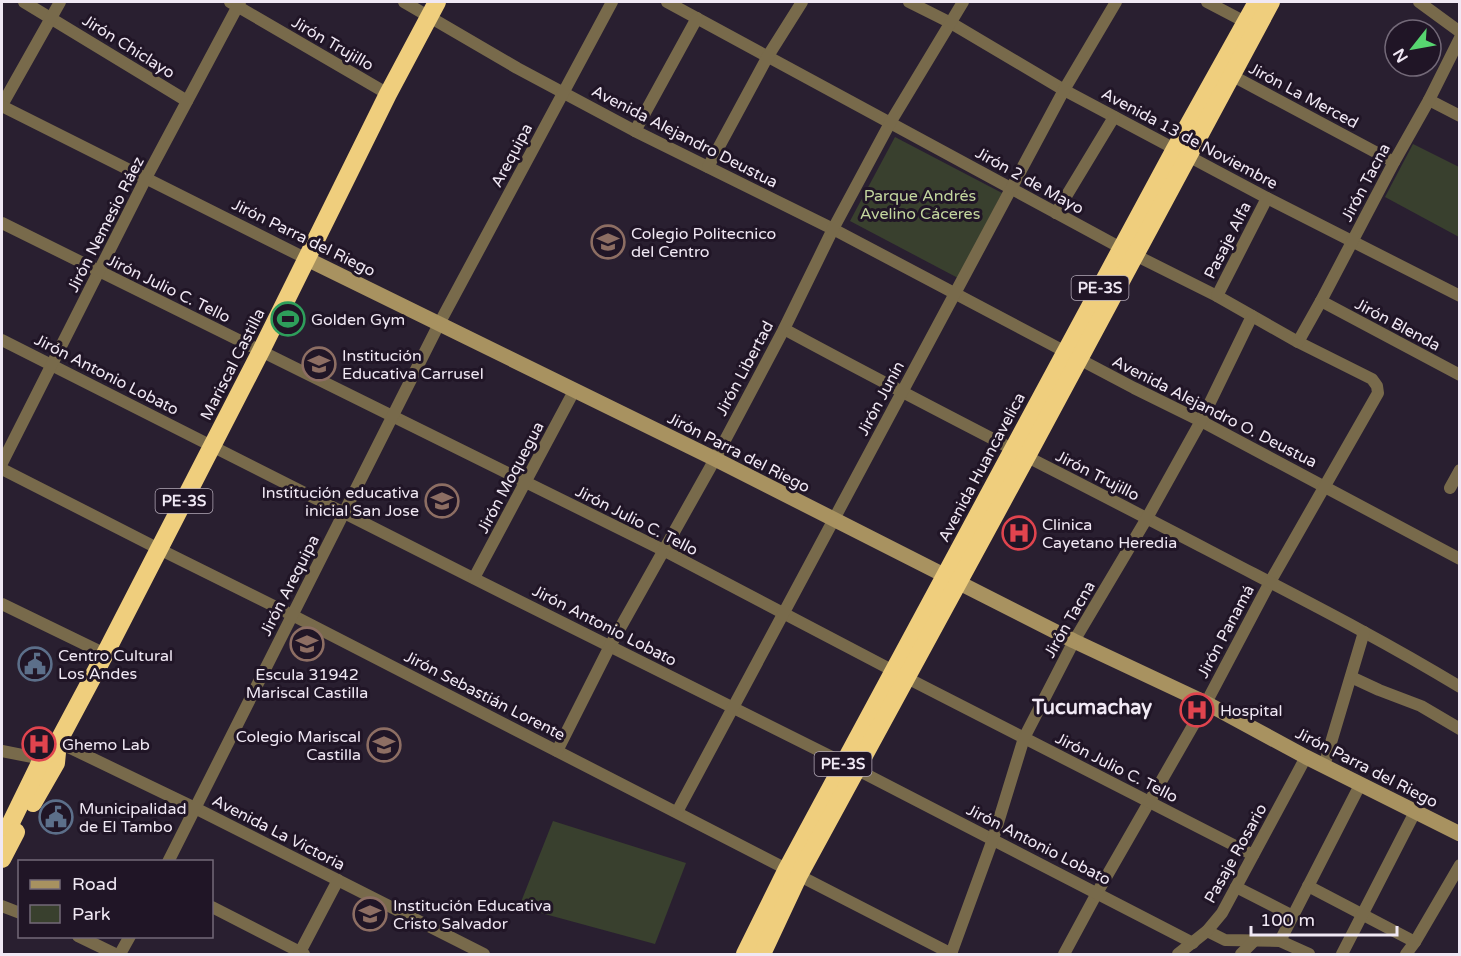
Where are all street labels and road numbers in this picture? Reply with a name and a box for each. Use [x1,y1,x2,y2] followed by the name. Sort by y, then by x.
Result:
[78,10,178,83] street label: Jirón Chiclayo
[288,12,377,75] street label: Jirón Trujillo
[1245,59,1362,133] street label: Jirón La Merced
[588,81,781,193] street label: Avenida Alejandro Deustua
[1098,84,1281,194] street label: Avenida 13 de Noviembre
[487,120,537,191] street label: Arequipa
[1337,140,1395,225] street label: Jirón Tacna
[972,143,1087,219] street label: Jirón 2 de Mayo
[63,153,149,296] street label: Jirón Nemesio Ráez
[229,194,379,281] street label: Jirón Parra del Riego
[1200,199,1256,282] street label: Pasaje Alfa
[104,250,234,327] street label: Jirón Julio C. Tello
[1072,276,1128,300] road number: PE-3S
[1351,294,1444,356] street label: Jirón Blenda
[196,305,270,424] street label: Mariscal Castilla
[711,318,778,419] street label: Jirón Libertad
[31,330,182,420] street label: Jirón Antonio Lobato
[1109,351,1320,472] street label: Avenida Alejandro O. Deustua
[853,358,909,439] street label: Jirón Junín
[934,389,1030,546] street label: Avenida Huancavelica
[664,408,813,497] street label: Jirón Parra del Riego
[473,418,549,537] street label: Jirón Moquegua
[1052,446,1143,506] street label: Jirón Trujillo
[572,481,701,560] street label: Jirón Julio C. Tello
[156,489,213,513] road number: PE-3S
[256,532,324,639] street label: Jirón Arequipa
[1040,577,1100,662] street label: Jirón Tacna
[529,581,680,671] street label: Jirón Antonio Lobato
[1193,581,1259,682] street label: Jirón Panamá
[401,647,568,745] street label: Jirón Sebastián Lorente
[1292,723,1441,812] street label: Jirón Parra del Riego
[1052,728,1181,807] street label: Jirón Julio C. Tello
[814,752,872,776] road number: PE-3S
[209,791,348,875] street label: Avenida La Victoria
[963,800,1114,890] street label: Jirón Antonio Lobato
[1200,800,1272,907] street label: Pasaje Rosario

